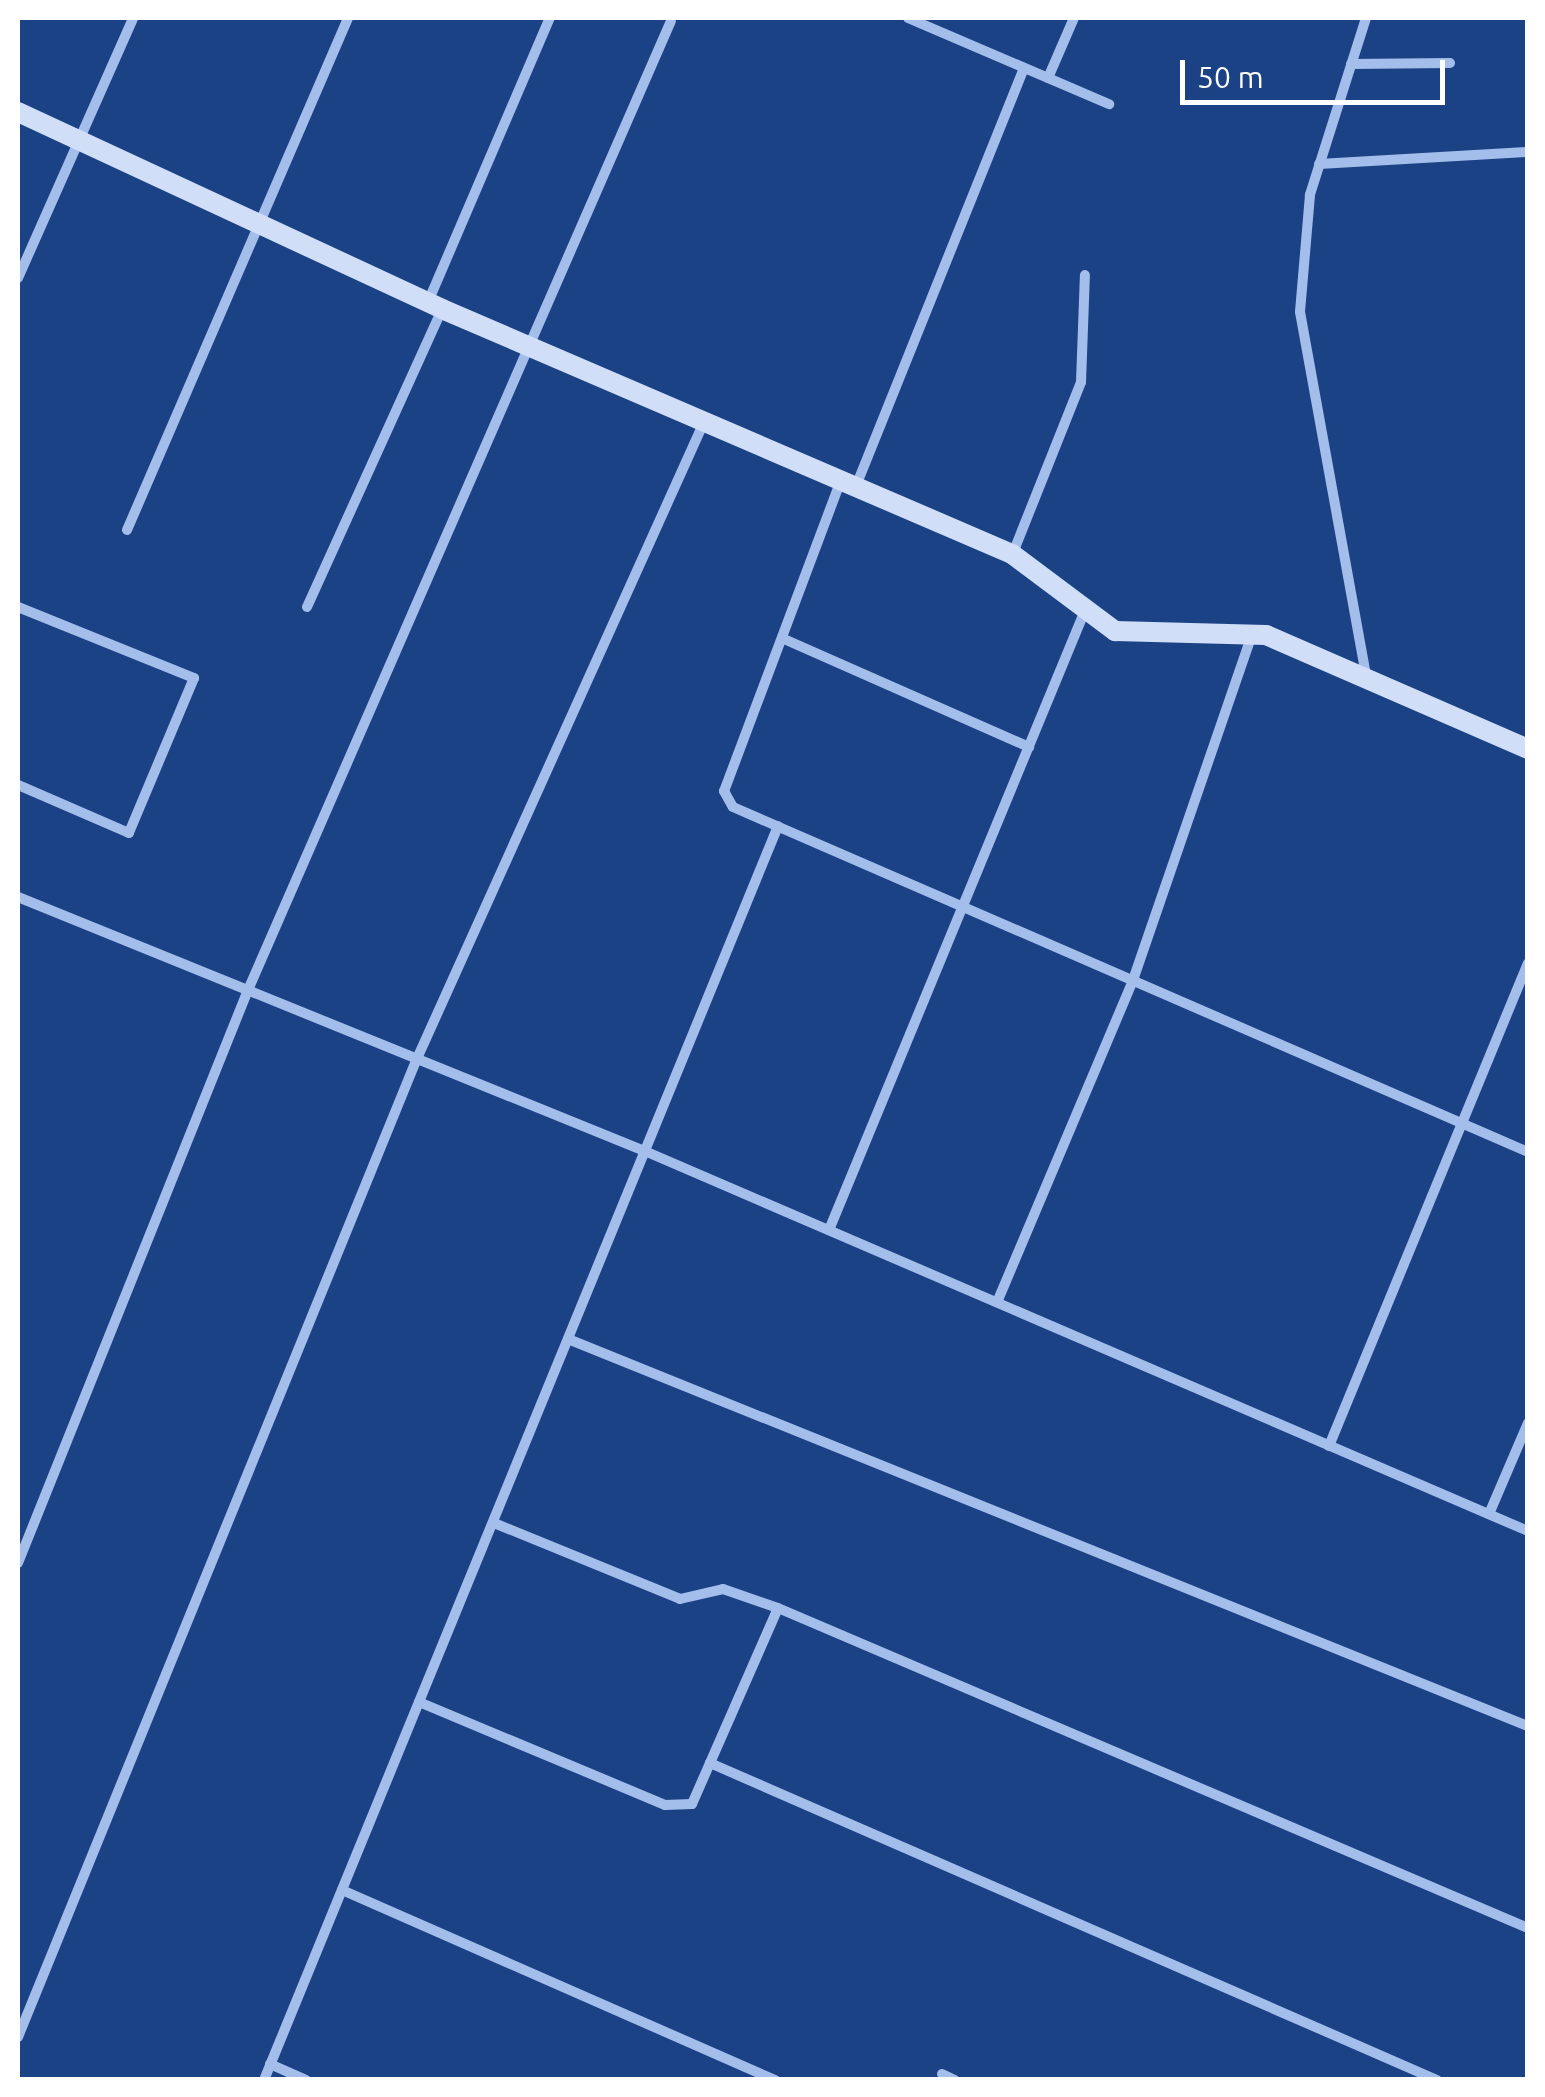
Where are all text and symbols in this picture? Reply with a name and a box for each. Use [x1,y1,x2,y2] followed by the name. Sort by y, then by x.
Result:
[1185,40,1450,102] scale bar
[1197,60,1264,94] text: 50 m

